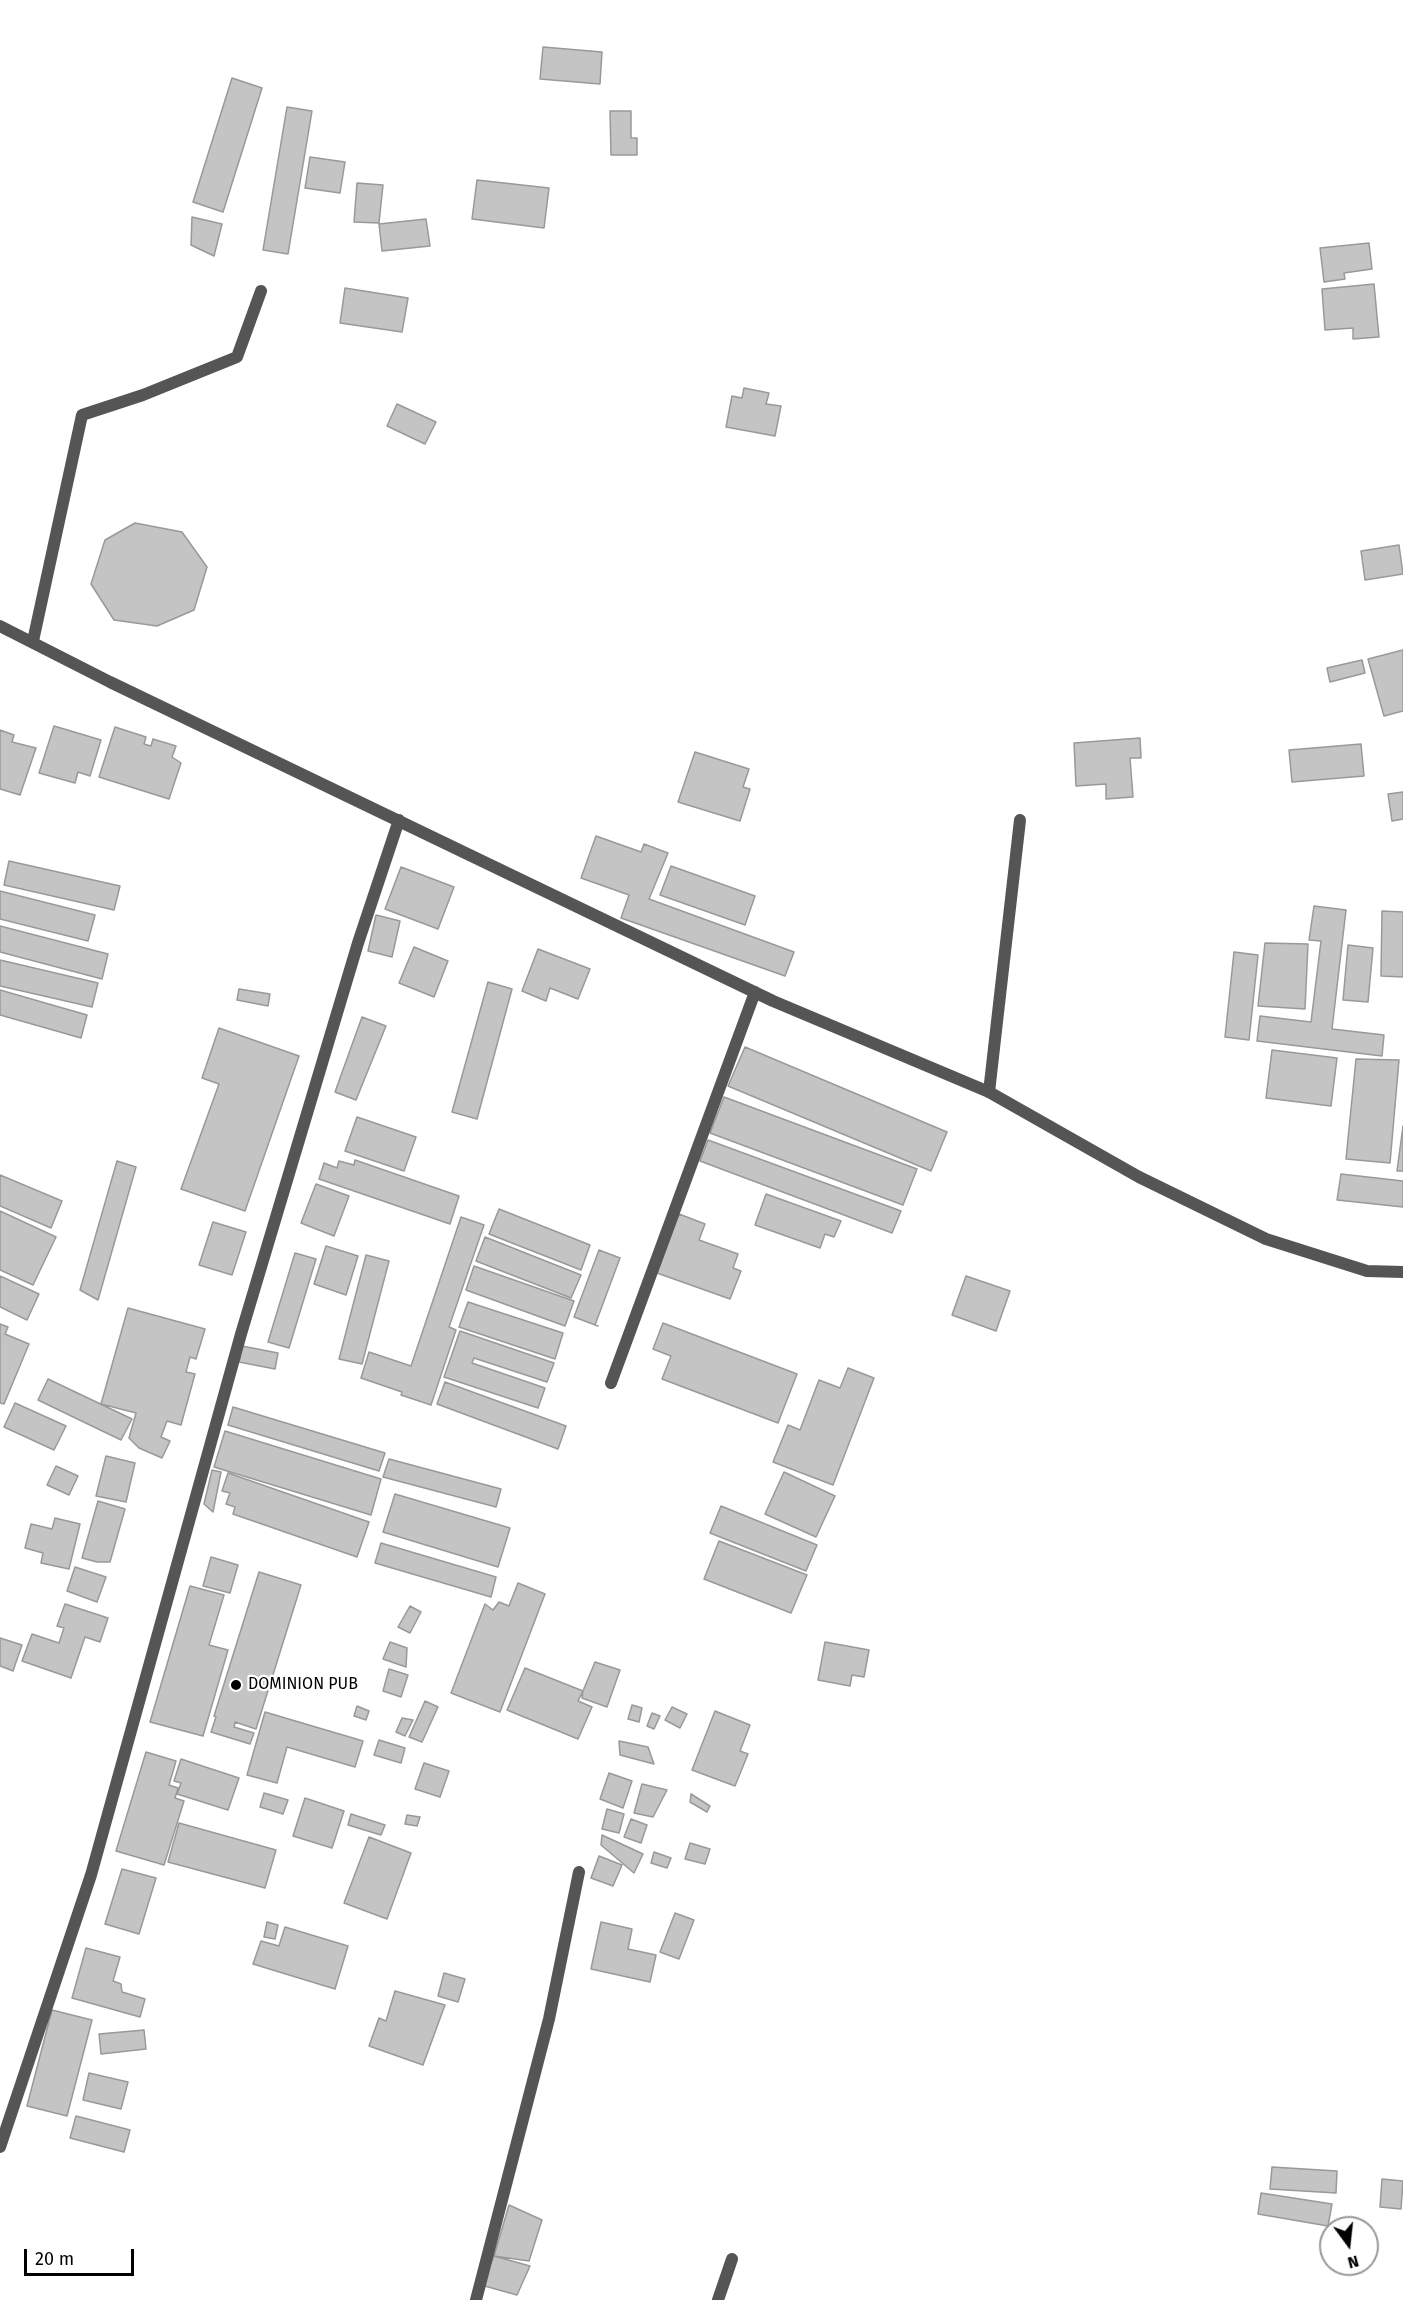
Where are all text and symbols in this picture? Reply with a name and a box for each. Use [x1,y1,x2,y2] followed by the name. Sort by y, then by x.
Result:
[248,1675,358,1695] place label: DOMINION PUB
[229,1678,243,1692] marker: DOMINION PUB
[1319,2216,1379,2276] north arrow
[27,2237,136,2275] scale bar
[35,2248,74,2270] text: 20 m
[1346,2251,1361,2272] text: N

